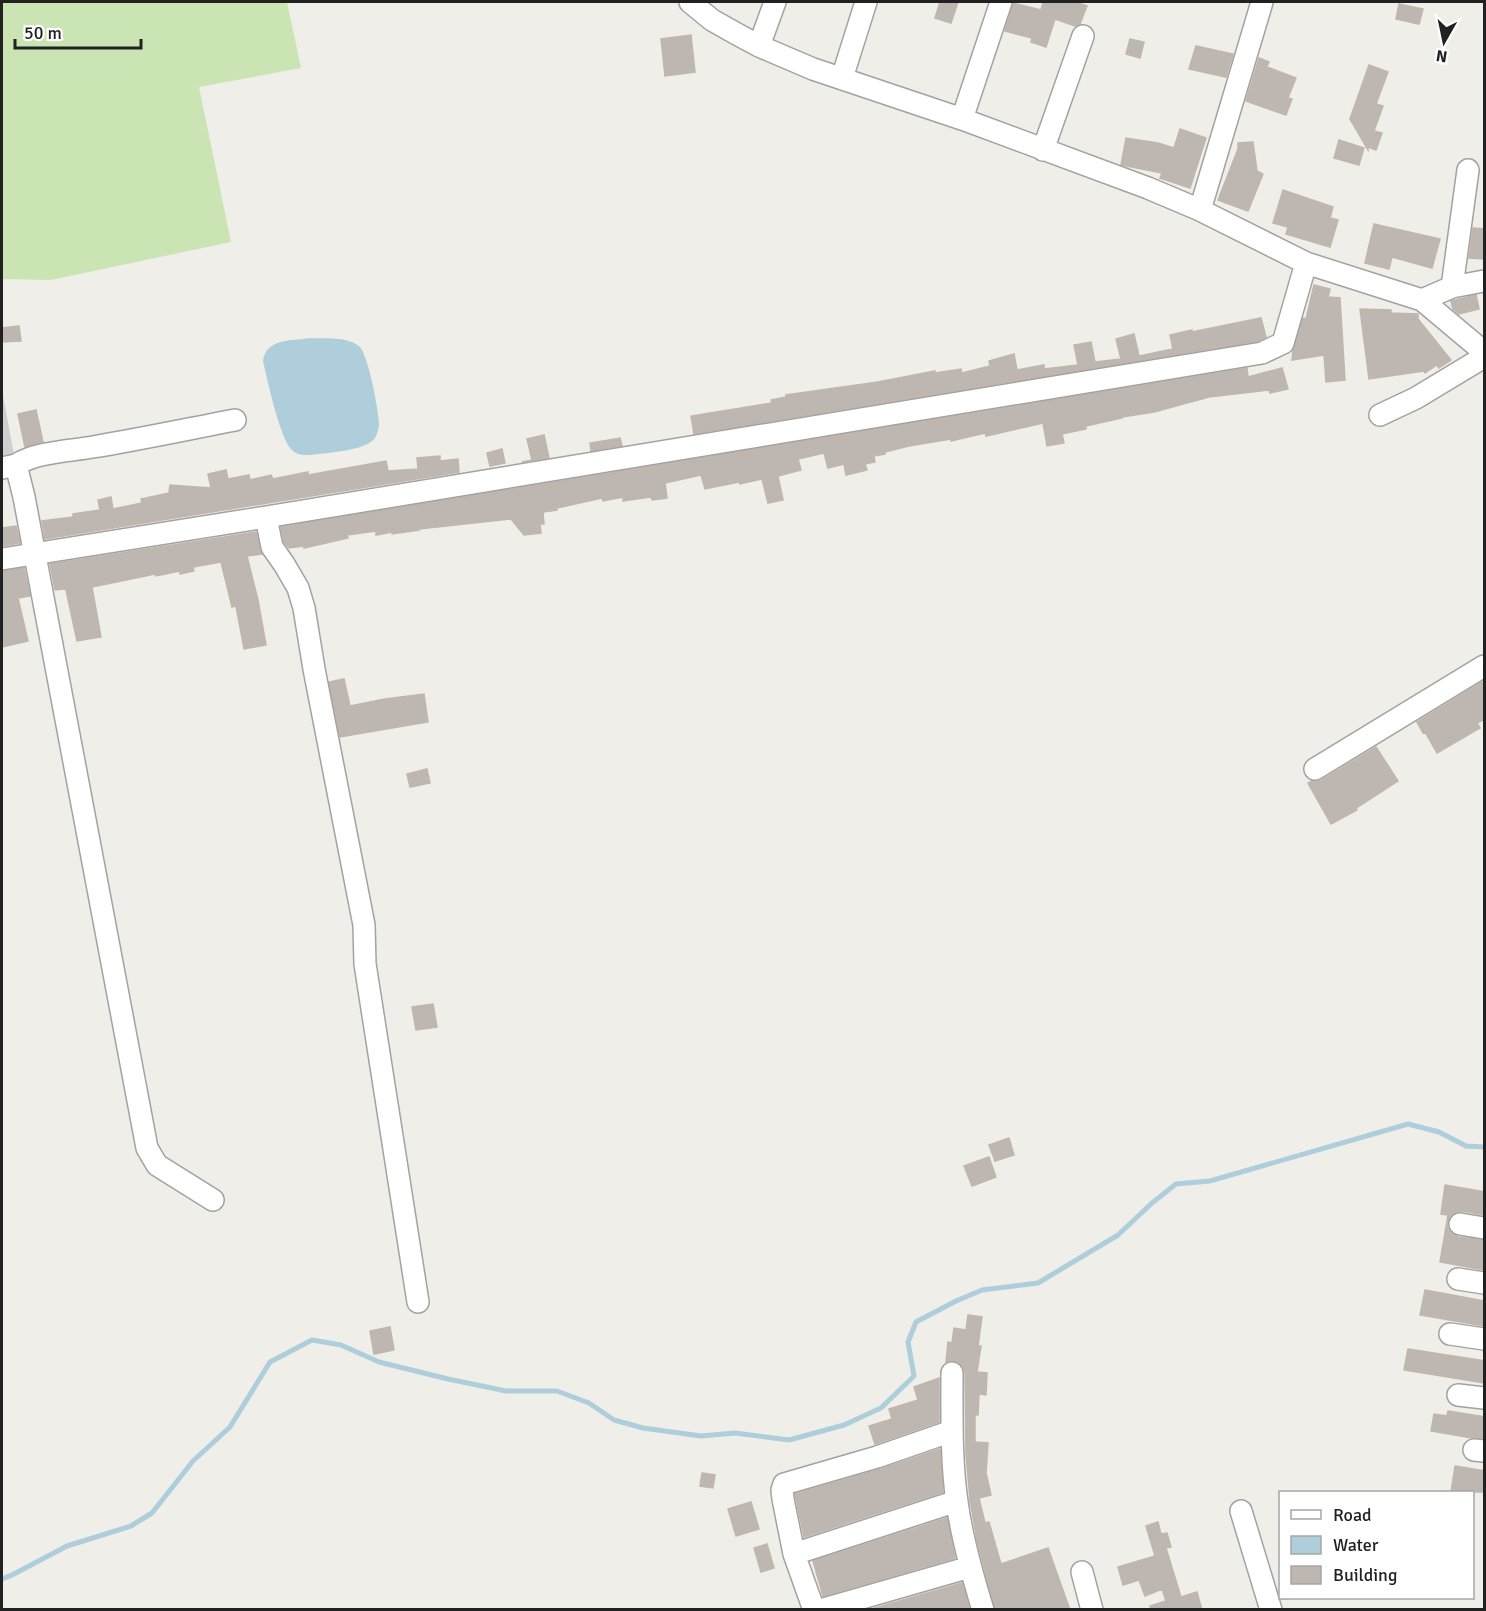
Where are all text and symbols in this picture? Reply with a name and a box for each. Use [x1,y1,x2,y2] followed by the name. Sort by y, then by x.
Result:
[15,12,141,50] scale bar
[1414,12,1474,72] north arrow
[24,22,62,44] text: 50 m
[1435,45,1449,67] text: N
[1279,1491,1474,1599] legend
[1333,1504,1372,1526] text: Road
[1333,1534,1379,1556] text: Water
[1333,1564,1397,1586] text: Building

